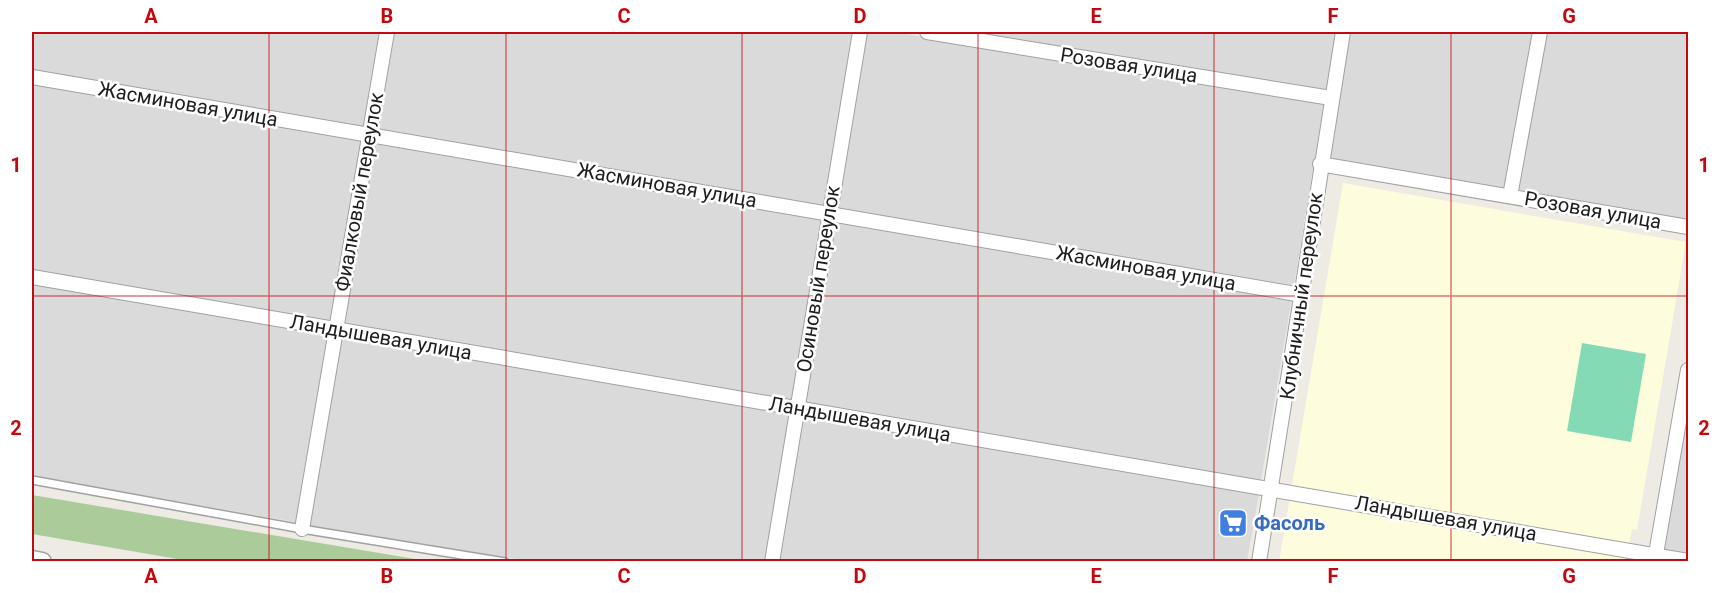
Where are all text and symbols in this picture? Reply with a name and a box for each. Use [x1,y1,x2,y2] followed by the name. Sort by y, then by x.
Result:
[144,4,158,28] text: A
[381,4,393,28] text: B
[617,4,631,28] text: C
[854,4,867,28] text: D
[1090,4,1102,28] text: E
[1328,4,1339,28] text: F
[1562,4,1576,28] text: G
[1059,42,1199,88] street label: Розовая улица
[96,76,280,132] street label: Жасминовая улица
[330,90,388,293] street label: Фиалковый переулок
[10,153,22,177] text: 1
[1698,153,1710,177] text: 1
[575,157,759,213] street label: Жасминовая улица
[791,184,845,374] street label: Осиновый переулок
[1523,186,1663,234] street label: Розовая улица
[1275,191,1327,401] street label: Клубничный переулок
[1054,240,1238,296] street label: Жасминовая улица
[288,309,474,365] street label: Ландышевая улица
[767,391,953,447] street label: Ландышевая улица
[10,416,22,440] text: 2
[1698,416,1710,440] text: 2
[1353,490,1539,546] street label: Ландышевая улица
[1217,507,1249,539] supermarket icon: Фасоль
[1254,511,1325,535] place label: Фасоль
[144,564,158,588] text: A
[381,564,393,588] text: B
[617,564,631,588] text: C
[854,564,867,588] text: D
[1090,564,1102,588] text: E
[1328,564,1339,588] text: F
[1562,564,1576,588] text: G

